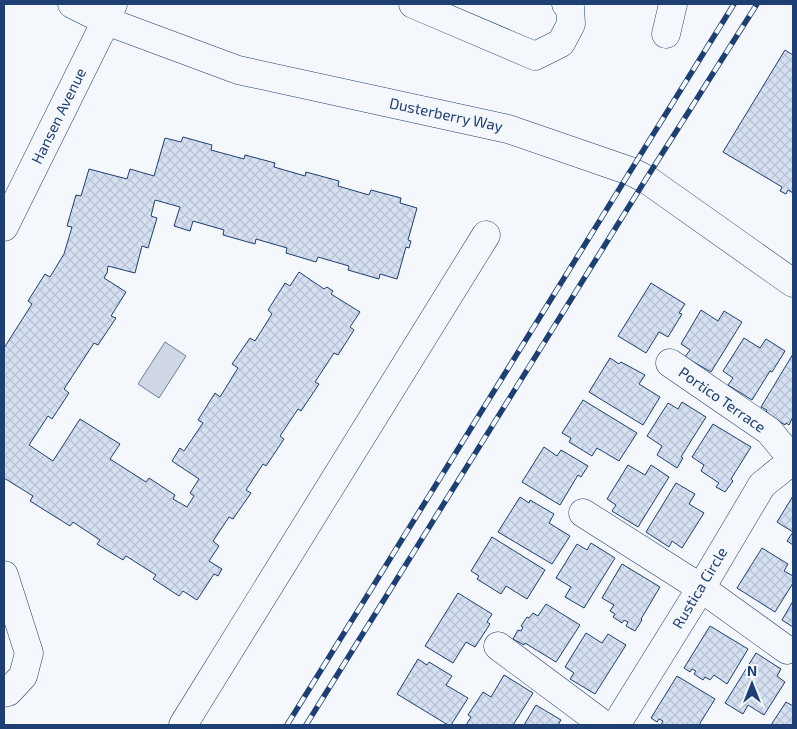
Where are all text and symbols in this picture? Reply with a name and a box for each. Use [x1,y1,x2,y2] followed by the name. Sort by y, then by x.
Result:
[27,65,89,167] street label: Hansen Avenue
[388,93,505,135] street label: Dusterberry Way
[676,363,770,436] street label: Portico Terrace
[668,544,730,631] street label: Rustica Circle
[727,659,777,709] north arrow
[747,662,757,679] text: N

